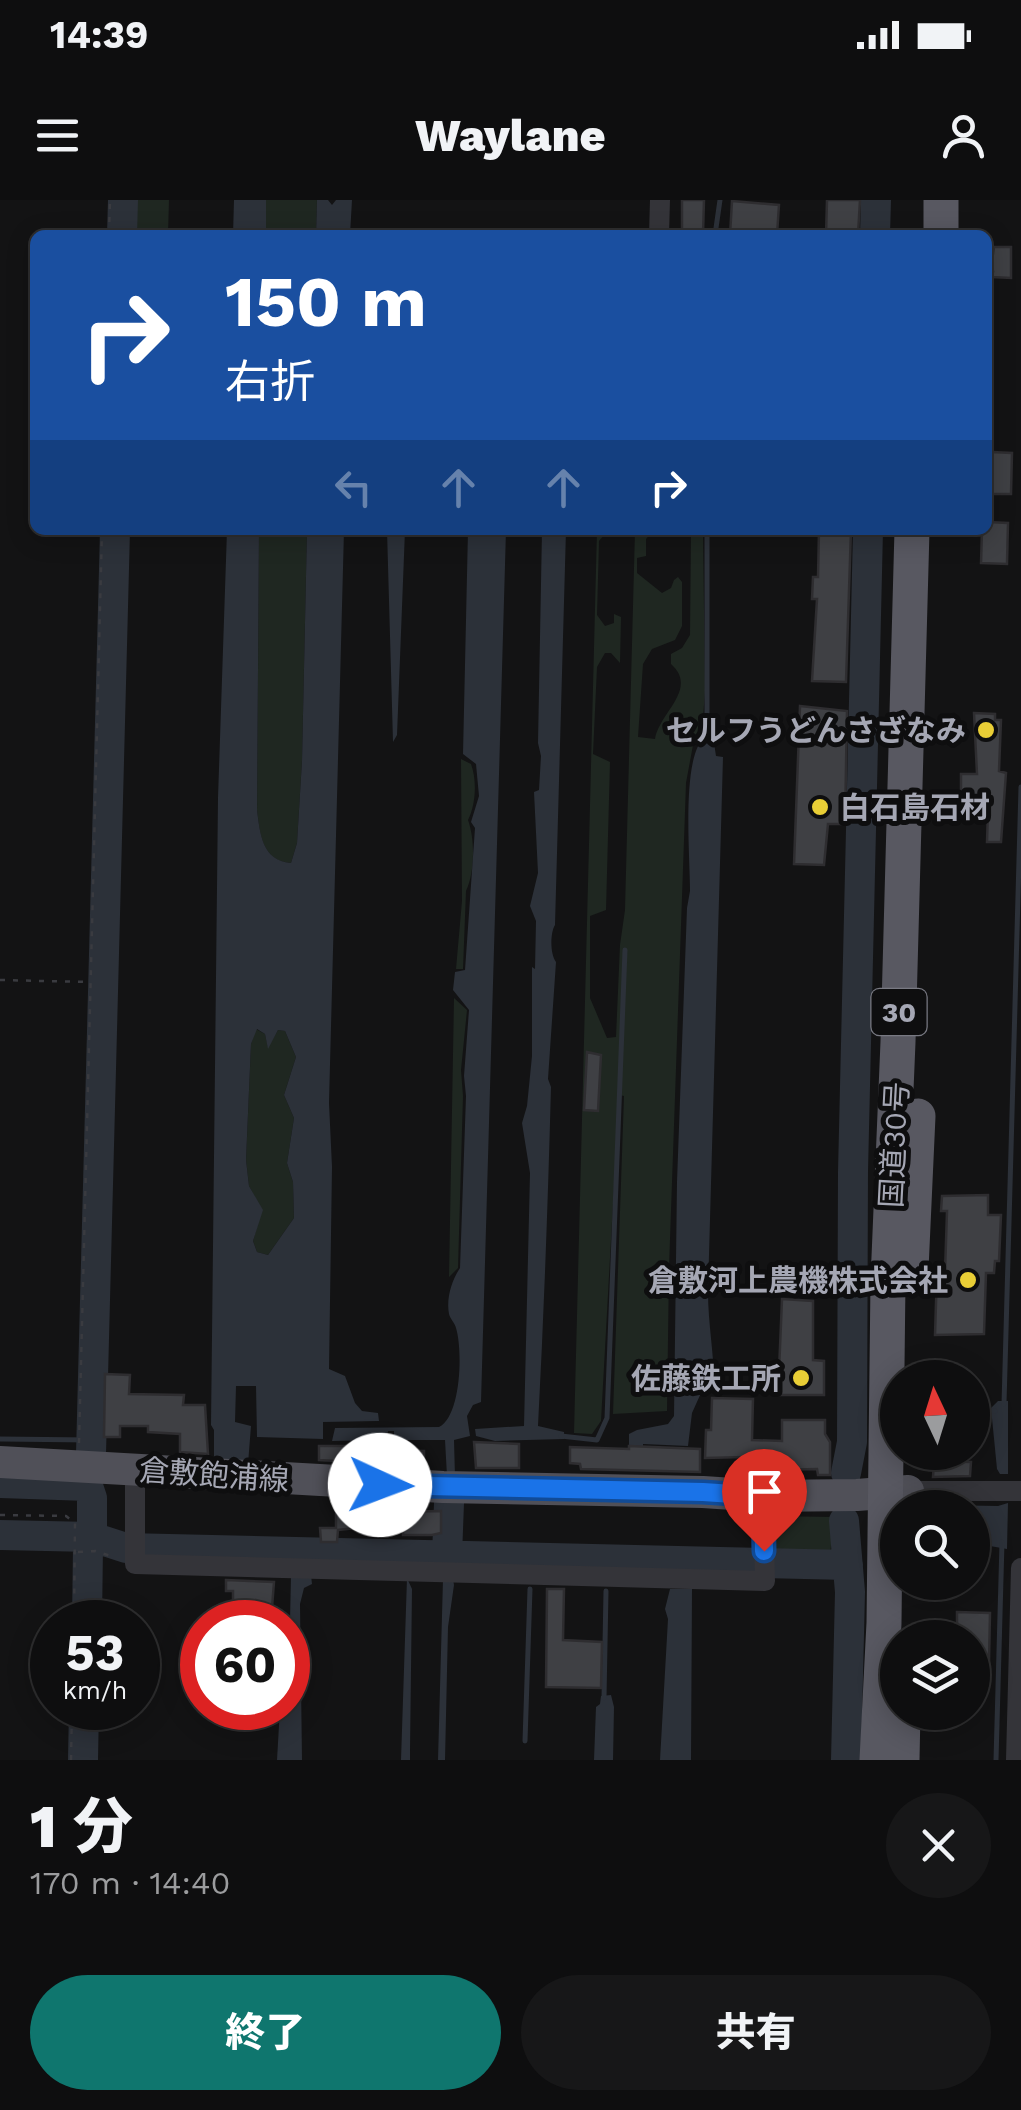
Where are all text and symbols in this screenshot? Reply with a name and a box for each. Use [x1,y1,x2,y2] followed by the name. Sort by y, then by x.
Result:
[50,13,148,57] text: 14:39
[30,108,85,163] icon: menu
[936,108,991,163] icon: person
[415,109,606,162] text: Waylane
[225,261,427,343] text: 150 m
[60,270,190,400] icon: right
[225,355,315,408] text: 右折
[326,460,381,515] icon: left
[431,460,486,515] icon: ahead
[536,460,591,515] icon: ahead
[641,460,696,515] icon: right
[666,713,966,748] place label: セルフうどんさざなみ
[975,719,997,741] marker: セルフうどんさざなみ
[840,790,990,825] place label: 白石島石材
[809,796,831,818] marker: 白石島石材
[872,989,926,1035] road number: 30
[873,1081,915,1209] street label: 国道30号
[648,1263,948,1298] place label: 倉敷河上農機株式会社
[957,1269,979,1291] marker: 倉敷河上農機株式会社
[880,1360,990,1470] north arrow
[880,1360,990,1730] map controls
[631,1361,781,1396] place label: 佐藤鉄工所
[790,1367,812,1389] marker: 佐藤鉄工所
[328,1433,432,1537] position arrow
[722,1449,807,1552] pin
[138,1452,290,1498] street label: 倉敷飽浦線
[737,1464,792,1519] icon: arrive
[880,1490,990,1600] button: search
[180,1600,310,1730] speed limit sign: 60
[880,1620,990,1730] button: layers
[66,1623,124,1682] text: 53
[63,1676,127,1705] text: km/h
[30,1791,133,1862] text: 1 分
[886,1793,991,1898] button: close
[30,1864,230,1902] text: 170 m · 14:40
[30,1975,501,2090] button: 終了
[521,1975,991,2090] button: 共有

